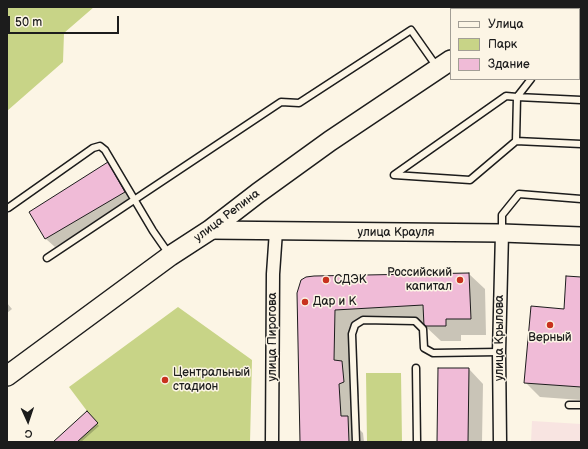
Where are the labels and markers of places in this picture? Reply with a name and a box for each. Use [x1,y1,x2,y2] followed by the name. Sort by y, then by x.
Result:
[387,266,452,294] place label: Российский капитал
[334,273,366,287] place label: СДЭК
[321,275,331,285] marker: СДЭК
[455,275,465,285] marker: Российский капитал
[313,295,356,309] place label: Дар и К
[300,297,310,307] marker: Дар и К
[545,320,555,330] marker: Верный
[528,331,572,345] place label: Верный
[173,366,250,394] place label: Центральный стадион
[160,375,170,385] marker: Центральный стадион

